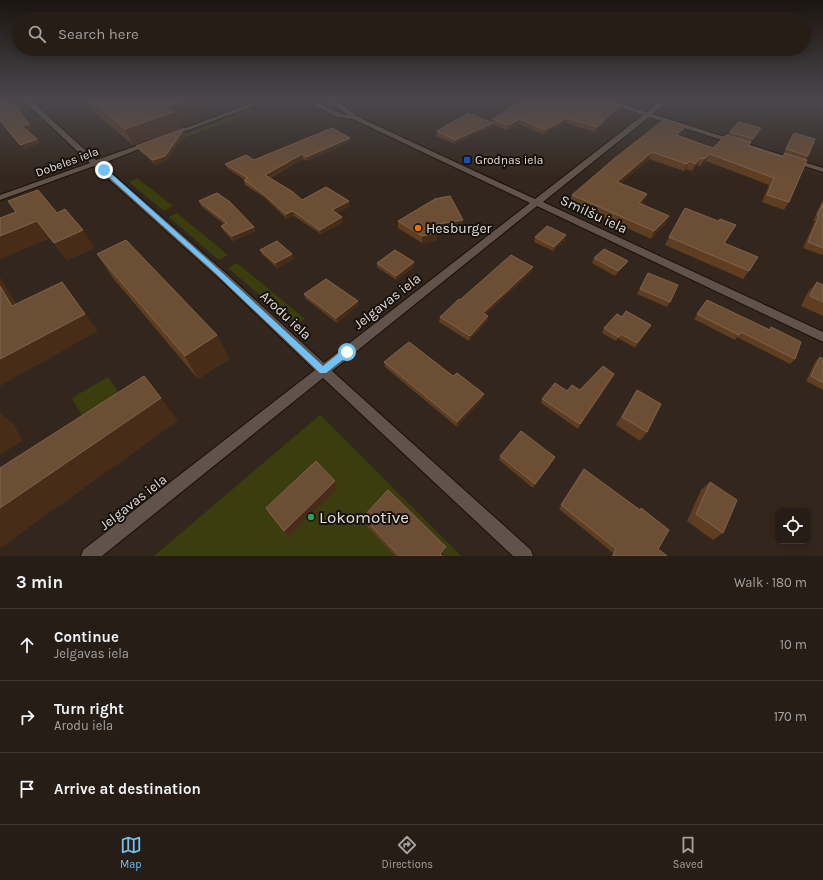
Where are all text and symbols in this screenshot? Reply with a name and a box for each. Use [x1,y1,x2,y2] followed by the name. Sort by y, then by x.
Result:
[12,12,811,56] search box
[26,23,48,45] icon: search
[58,25,139,43] text: Search here
[34,144,100,180] street label: Dobeles iela
[475,153,543,168] place label: Grodņas iela
[462,155,472,165] marker: Grodņas iela
[95,161,113,179] route end
[558,192,630,237] street label: Smilšu iela
[426,220,493,237] place label: Hesburger
[413,223,423,233] marker: Hesburger
[350,270,424,333] street label: Jelgavas iela
[257,287,315,343] street label: Arodu iela
[338,343,356,361] route start
[96,471,170,534] street label: Jelgavas iela
[319,507,409,527] place label: Lokomotīve
[775,508,811,544] map controls
[775,508,811,544] button: locate
[306,512,316,522] marker: Lokomotīve
[16,572,63,592] text: 3 min
[734,575,807,590] text: Walk · 180 m
[54,628,119,646] text: Continue
[16,634,38,656] icon: ahead
[780,637,807,652] text: 10 m
[54,646,129,661] text: Jelgavas iela
[54,700,124,718] text: Turn right
[16,706,38,728] icon: right
[774,709,807,724] text: 170 m
[54,718,113,733] text: Arodu iela
[16,778,38,800] icon: arrive
[54,780,201,798] text: Arrive at destination
[120,834,142,871] tab: Map
[381,834,433,871] tab: Directions
[673,834,703,871] tab: Saved

